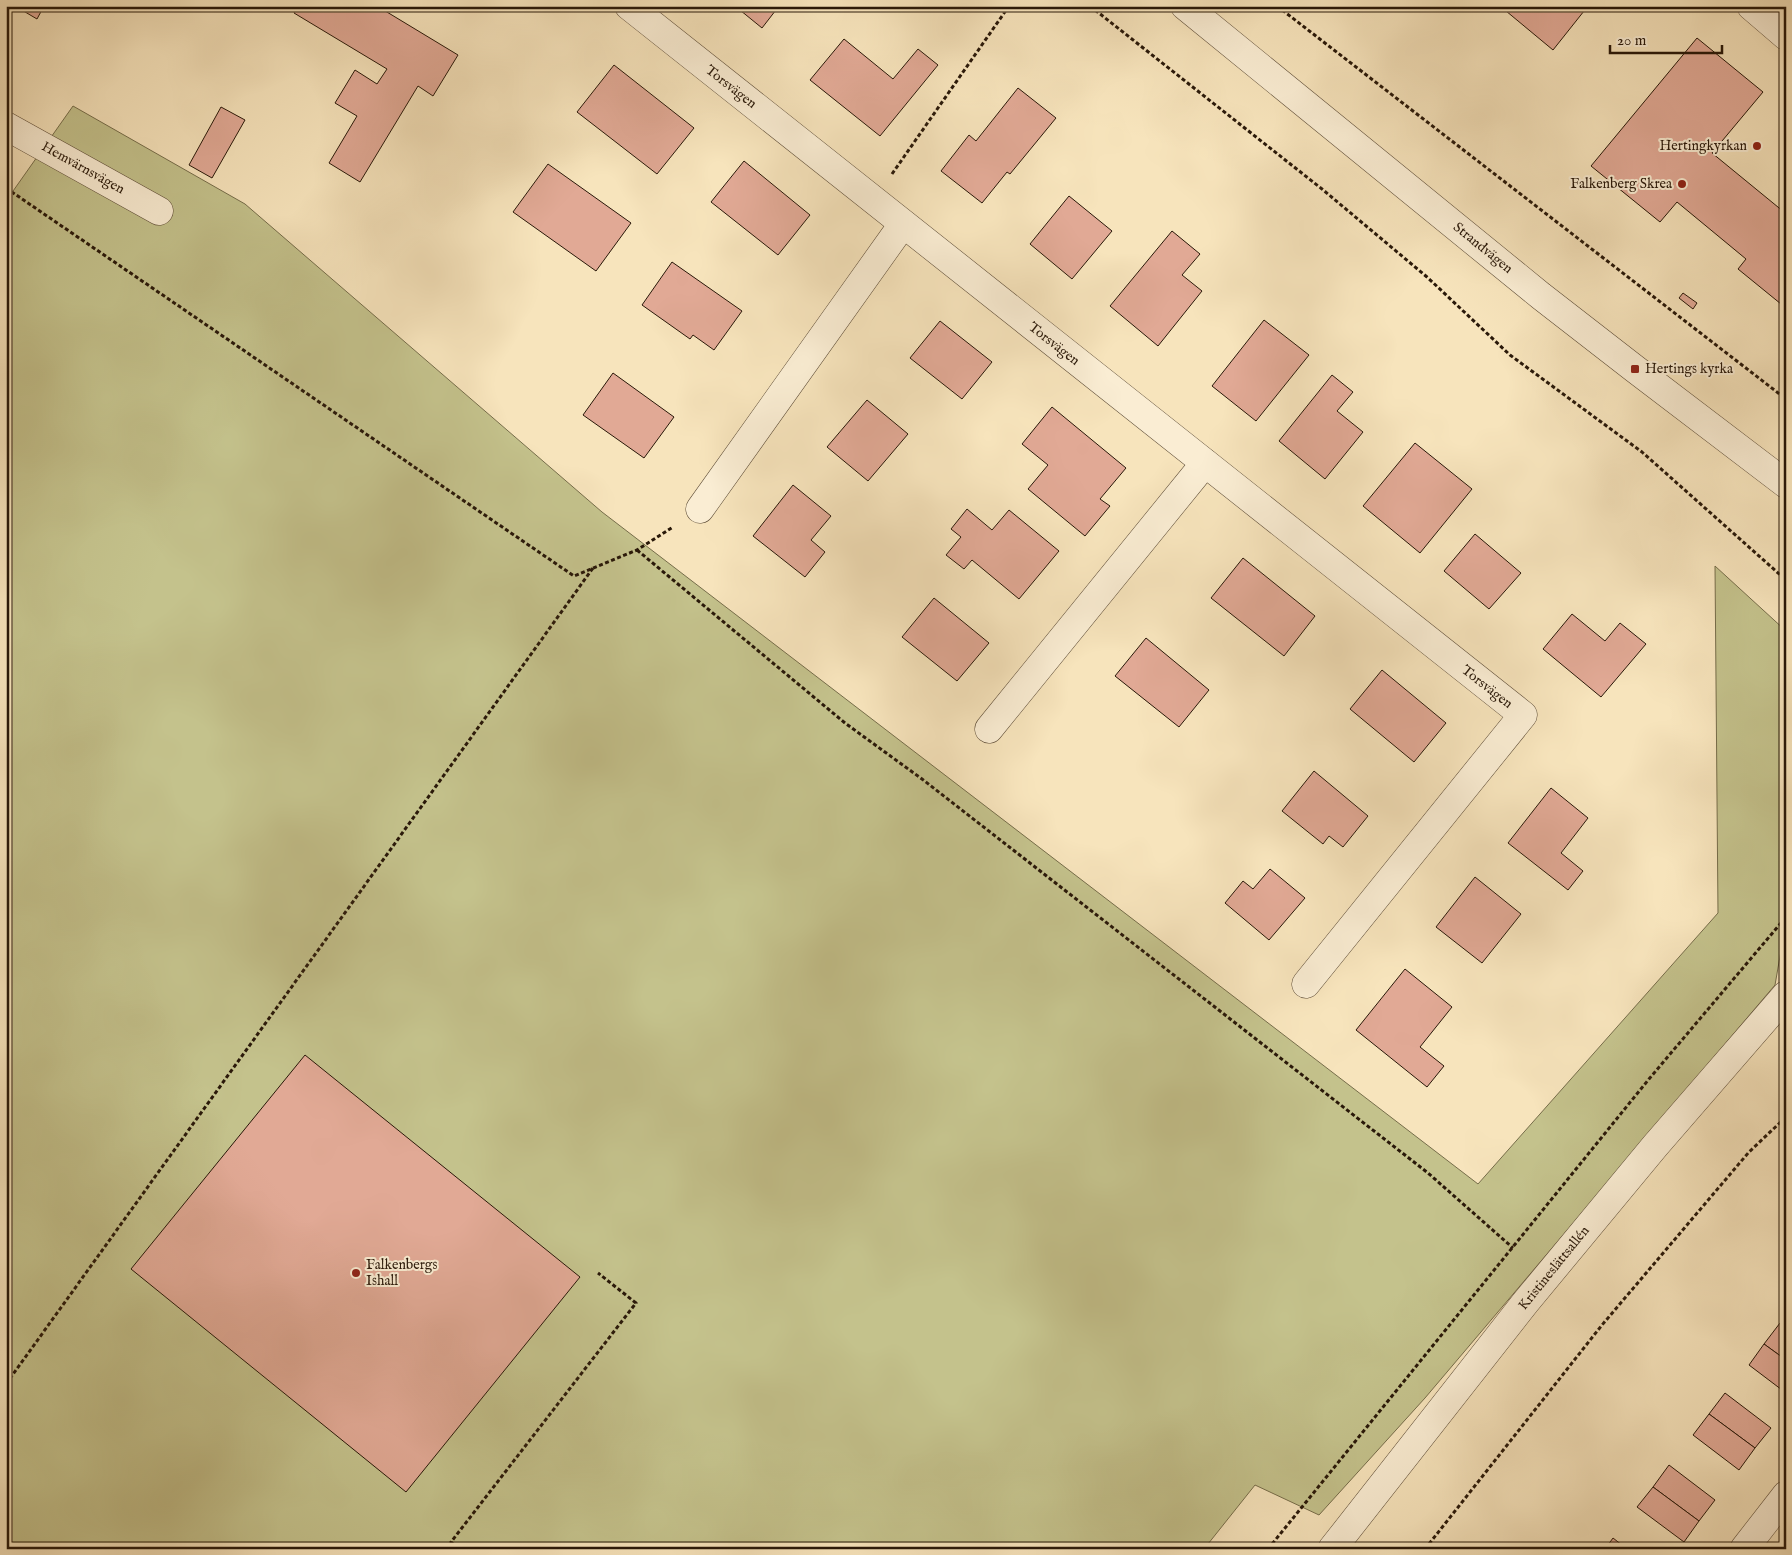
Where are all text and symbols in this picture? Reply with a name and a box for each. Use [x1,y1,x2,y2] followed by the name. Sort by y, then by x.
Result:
[1610,22,1722,54] scale bar
[1617,31,1647,50] text: 20 m
[702,61,761,113] street label: Torsvägen
[1660,137,1748,155] place label: Hertingkyrkan
[38,138,128,199] street label: Hemvärnsvägen
[1751,140,1763,152] marker: Hertingkyrkan
[1570,175,1673,193] place label: Falkenberg Skrea
[1676,178,1688,190] marker: Falkenberg Skrea
[1449,218,1517,278] street label: Strandvägen
[1025,318,1084,370] street label: Torsvägen
[1645,360,1734,378] place label: Hertings kyrka
[1629,363,1641,375] marker: Hertings kyrka
[1458,661,1517,713] street label: Torsvägen
[1515,1222,1594,1314] street label: Kristineslättsallén
[366,1256,437,1290] place label: Falkenbergs Ishall
[350,1267,362,1279] marker: Falkenbergs Ishall

